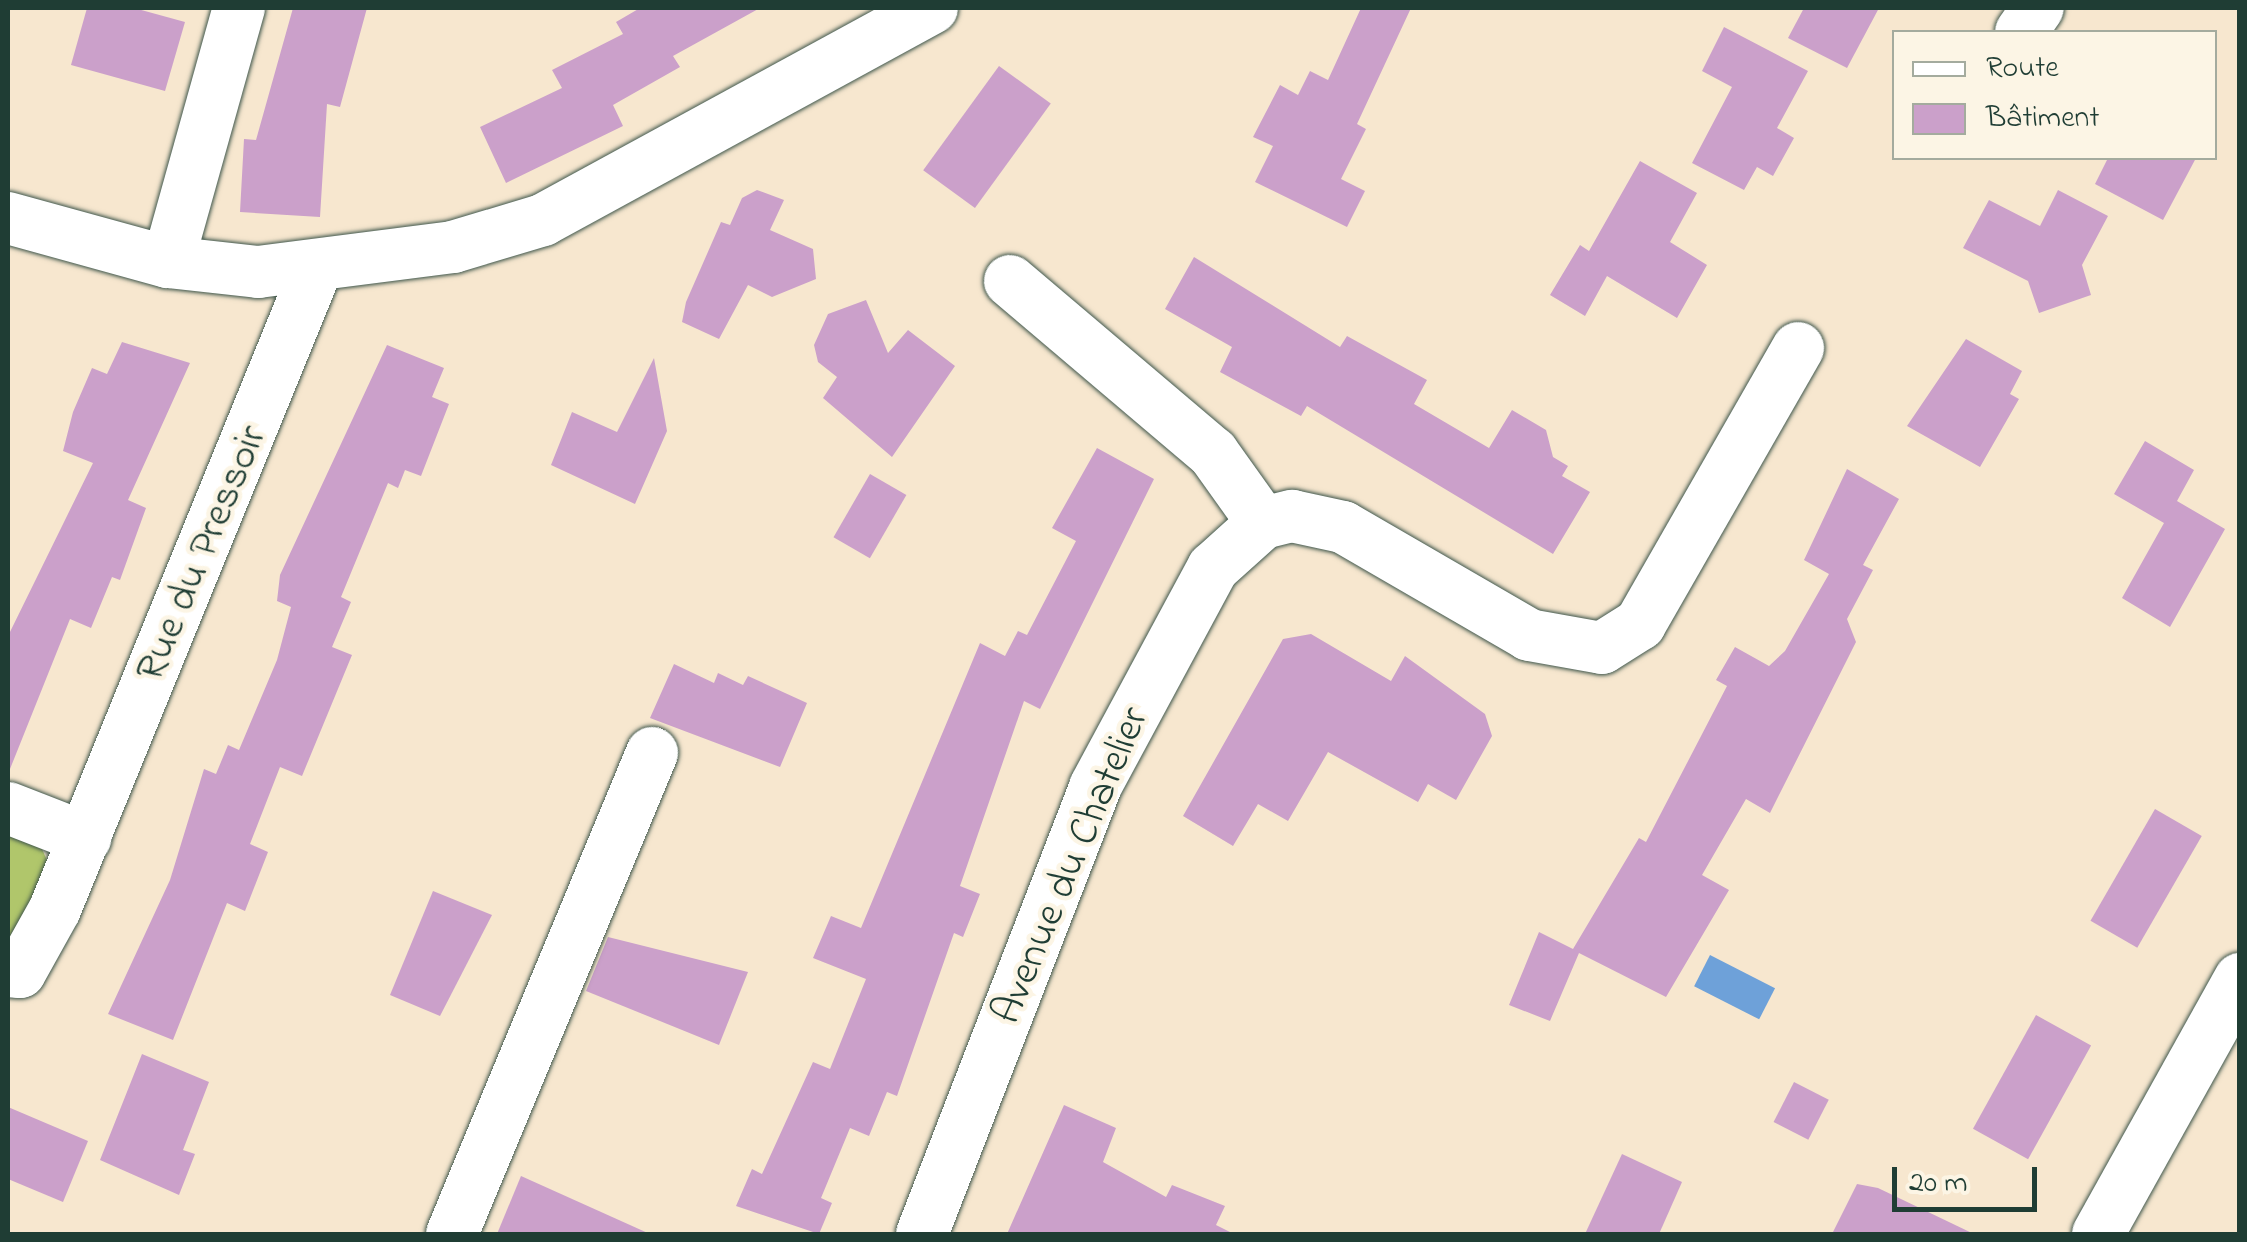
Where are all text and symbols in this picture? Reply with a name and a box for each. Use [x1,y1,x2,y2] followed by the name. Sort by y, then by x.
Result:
[1892,30,2217,160] legend
[1986,47,2059,91] text: Route
[1986,97,2099,141] text: Bâtiment
[126,418,280,690] street label: Rue du Pressoir
[983,700,1161,1032] street label: Avenue du Chatelier
[1897,1147,2042,1209] scale bar
[1909,1162,1968,1206] text: 20 m

